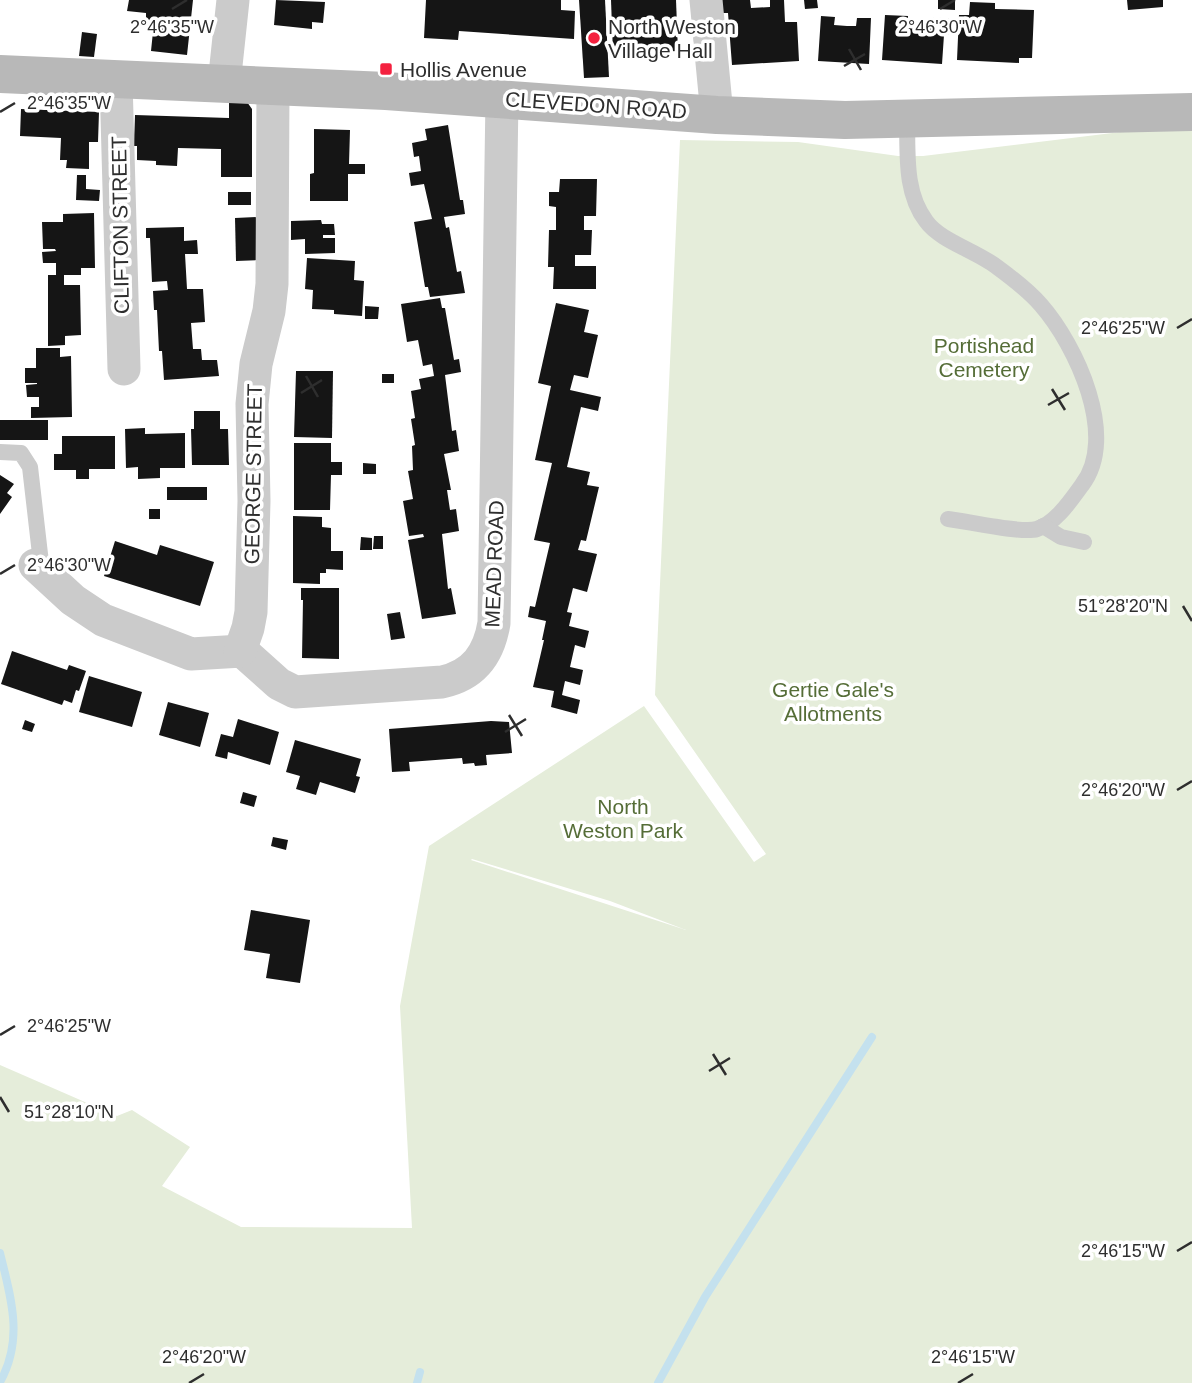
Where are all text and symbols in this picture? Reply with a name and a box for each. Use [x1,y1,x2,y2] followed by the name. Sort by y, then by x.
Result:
[608,15,736,62] place label: North Weston Village Hall
[130,17,214,37] text: 2°46'35"W
[898,17,982,37] text: 2°46'30"W
[586,30,602,46] marker: North Weston Village Hall
[400,58,527,81] place label: Hollis Avenue
[378,61,394,77] marker: Hollis Avenue
[504,87,688,123] street label: CLEVEDON ROAD
[27,93,111,113] text: 2°46'35"W
[107,136,133,314] street label: CLIFTON STREET
[1081,318,1165,338] text: 2°46'25"W
[934,334,1034,381] park label: Portishead Cemetery
[240,383,266,565] street label: GEORGE STREET
[480,500,508,628] street label: MEAD ROAD
[27,555,111,575] text: 2°46'30"W
[1078,596,1168,616] text: 51°28'20"N
[772,678,894,725] park label: Gertie Gale's Allotments
[1081,780,1165,800] text: 2°46'20"W
[563,795,683,842] park label: North Weston Park
[27,1016,111,1036] text: 2°46'25"W
[24,1102,114,1122] text: 51°28'10"N
[1081,1241,1165,1261] text: 2°46'15"W
[162,1347,246,1367] text: 2°46'20"W
[931,1347,1015,1367] text: 2°46'15"W

